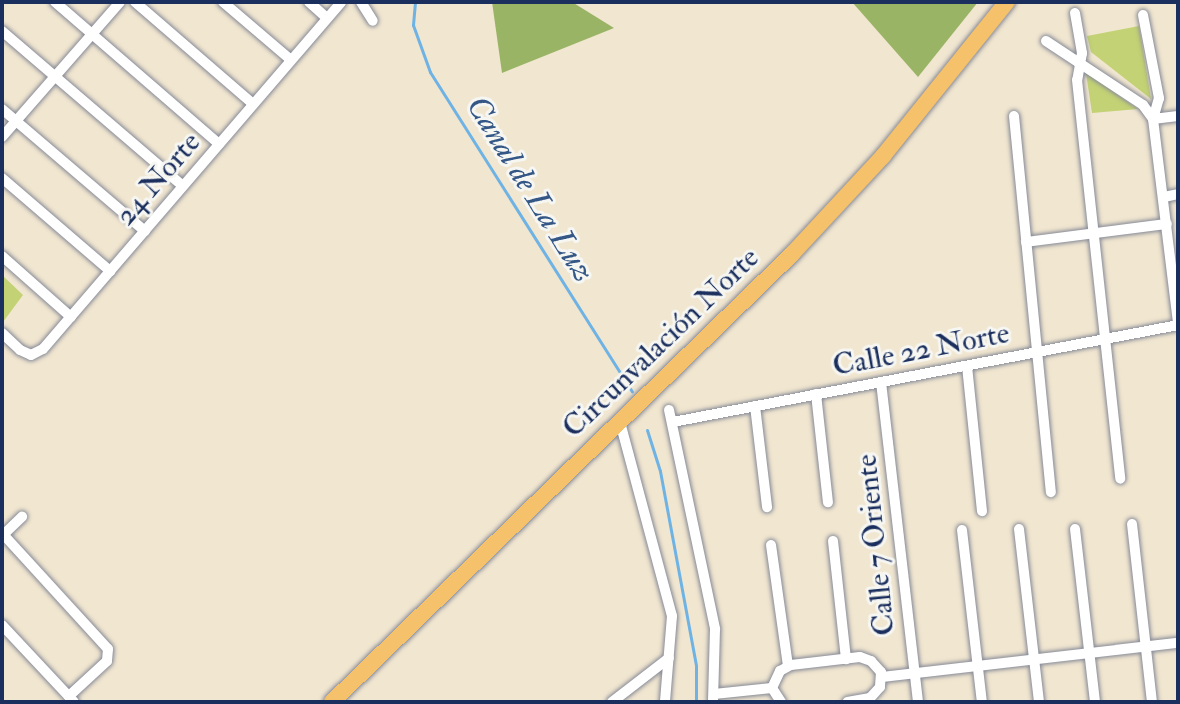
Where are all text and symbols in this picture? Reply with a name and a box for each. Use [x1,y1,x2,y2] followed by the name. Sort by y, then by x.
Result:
[458,89,602,289] water label: Canal de La Luz
[108,125,208,233] street label: 24 Norte
[555,240,767,446] street label: Circunvalación Norte
[830,315,1012,385] street label: Calle 22 Norte
[849,453,903,637] street label: Calle 7 Oriente

